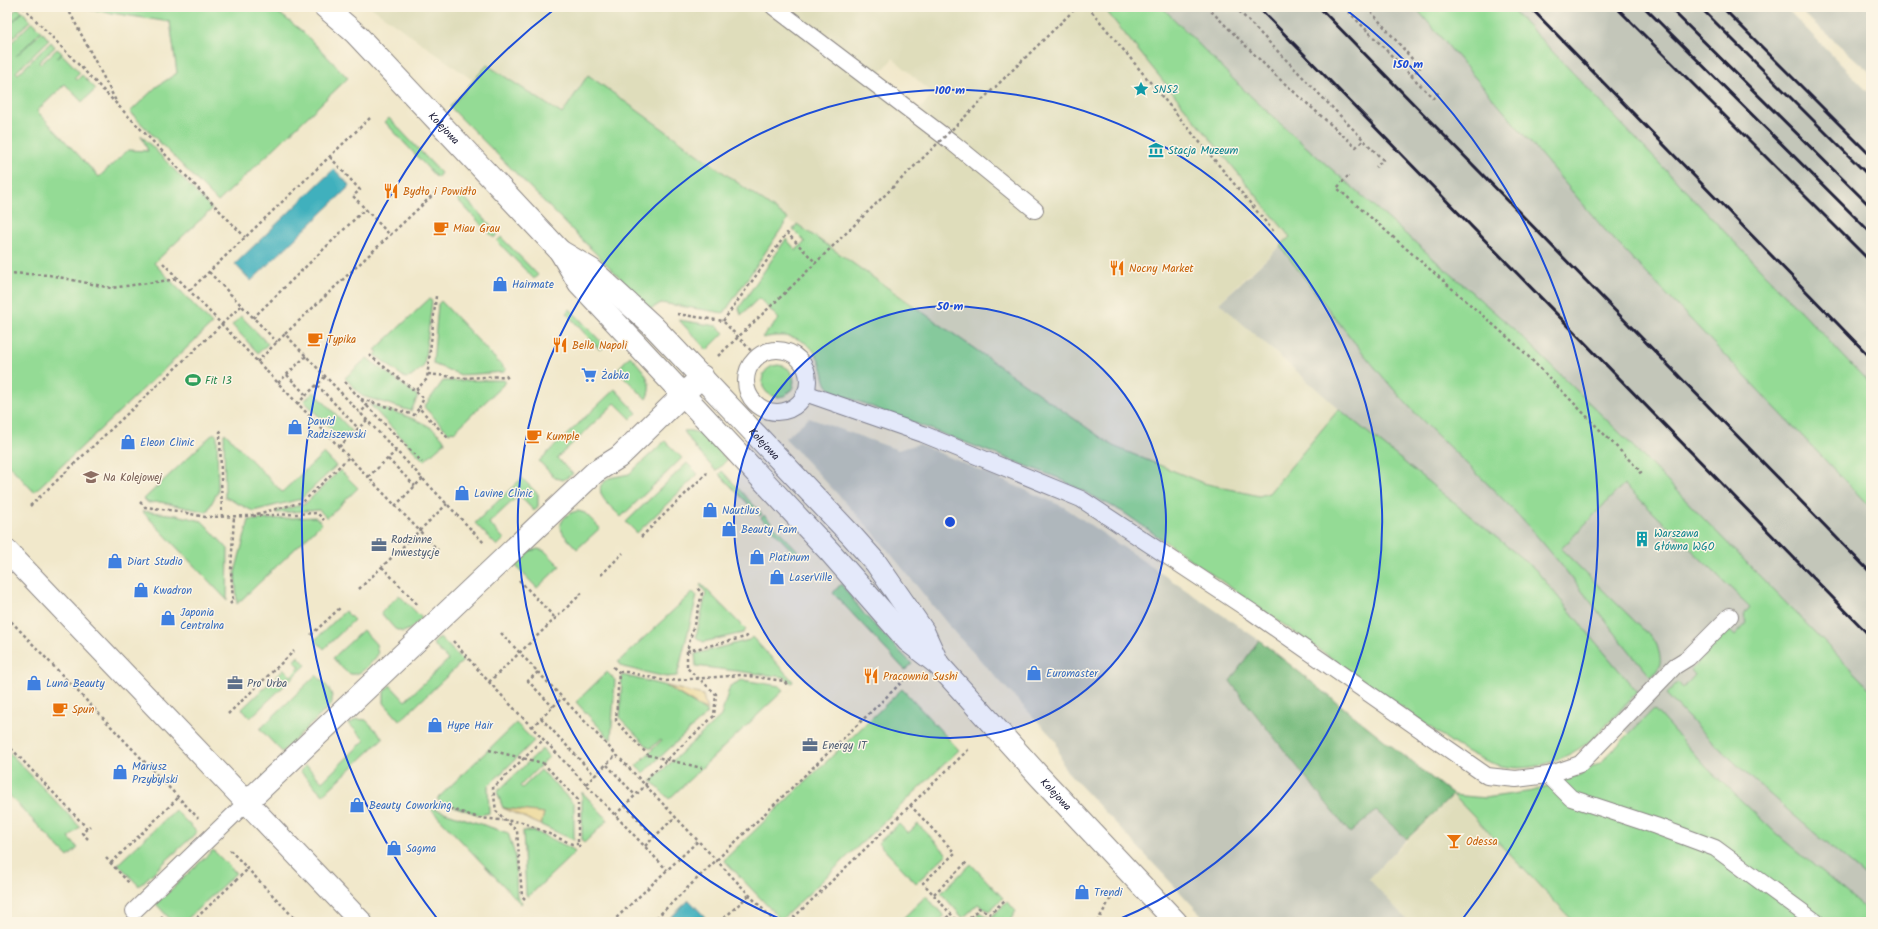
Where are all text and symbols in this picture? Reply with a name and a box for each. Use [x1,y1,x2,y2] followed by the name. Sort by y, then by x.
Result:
[1393,55,1423,74] text: 150 m
[1132,80,1150,98] place icon: SN52
[935,81,965,100] text: 100 m
[1153,81,1179,99] place label: SN52
[423,108,464,149] street label: Kolejowa
[1147,141,1165,159] museum icon: Stacja Muzeum
[1168,142,1239,160] place label: Stacja Muzeum
[382,182,400,200] restaurant icon: Bydło i Powidło
[403,183,477,201] place label: Bydło i Powidło
[432,219,450,237] cafe icon: Miau Grau
[453,220,501,238] place label: Miau Grau
[1108,259,1126,277] restaurant icon: Nocny Market
[1129,260,1194,278] place label: Nocny Market
[491,275,509,293] shop icon: Hairmate
[512,276,554,294] place label: Hairmate
[936,297,964,316] text: 50 m
[306,330,324,348] cafe icon: Typika
[327,331,356,349] place label: Typika
[551,336,569,354] restaurant icon: Bella Napoli
[572,337,627,355] place label: Bella Napoli
[580,366,598,384] supermarket icon: Żabka
[601,367,629,385] place label: Żabka
[184,371,202,389] sports icon: Fit 13
[205,372,232,390] place label: Fit 13
[307,413,366,444] place label: Dawid Radziszewski
[286,418,304,436] shop icon: Dawid Radziszewski
[744,424,784,465] street label: Kolejowa
[525,427,543,445] cafe icon: Kumple
[546,428,580,446] place label: Kumple
[119,433,137,451] shop icon: Eleon Clinic
[140,434,195,452] place label: Eleon Clinic
[82,468,100,486] school or university icon: Na Kolejowej
[103,469,163,487] place label: Na Kolejowej
[453,484,471,502] shop icon: Lavine Clinic
[474,485,533,503] place label: Lavine Clinic
[701,501,719,519] shop icon: Nautilus
[722,502,760,520] place label: Nautilus
[943,515,957,529] centre of rings
[720,520,738,538] shop icon: Beauty Fam
[741,521,797,539] place label: Beauty Fam
[1654,525,1715,556] place label: Warszawa Główna WGO
[1633,530,1651,548] building icon: Warszawa Główna WGO
[391,531,439,562] place label: Rodzinne Inwestycje
[370,536,388,554] office icon: Rodzinne Inwestycje
[748,548,766,566] shop icon: Platinum
[769,549,810,567] place label: Platinum
[106,552,124,570] shop icon: Diart Studio
[127,553,183,571] place label: Diart Studio
[768,568,786,586] shop icon: LaserVille
[789,569,832,587] place label: LaserVille
[132,581,150,599] shop icon: Kwadron
[153,582,192,600] place label: Kwadron
[180,604,224,635] place label: Japonia Centralna
[159,609,177,627] shop icon: Japonia Centralna
[1025,664,1043,682] shop icon: Euromaster
[1046,665,1099,683] place label: Euromaster
[862,667,880,685] restaurant icon: Pracownia Sushi
[883,668,958,686] place label: Pracownia Sushi
[25,674,43,692] shop icon: Luna Beauty
[226,674,244,692] office icon: Pro Urba
[46,675,105,693] place label: Luna Beauty
[247,675,287,693] place label: Pro Urba
[51,700,69,718] cafe icon: Spun
[72,701,94,719] place label: Spun
[426,716,444,734] shop icon: Hype Hair
[447,717,494,735] place label: Hype Hair
[801,736,819,754] office icon: Energy IT
[822,737,868,755] place label: Energy IT
[132,758,178,789] place label: Mariusz Przybylski
[111,763,129,781] shop icon: Mariusz Przybylski
[1035,774,1075,815] street label: Kolejowa
[348,796,366,814] shop icon: Beauty Coworking
[369,797,452,815] place label: Beauty Coworking
[1445,832,1463,850] bar icon: Odessa
[1466,833,1498,851] place label: Odessa
[385,839,403,857] shop icon: Sagma
[406,840,436,858] place label: Sagma
[1073,883,1091,901] shop icon: Trendi
[1094,884,1123,902] place label: Trendi

